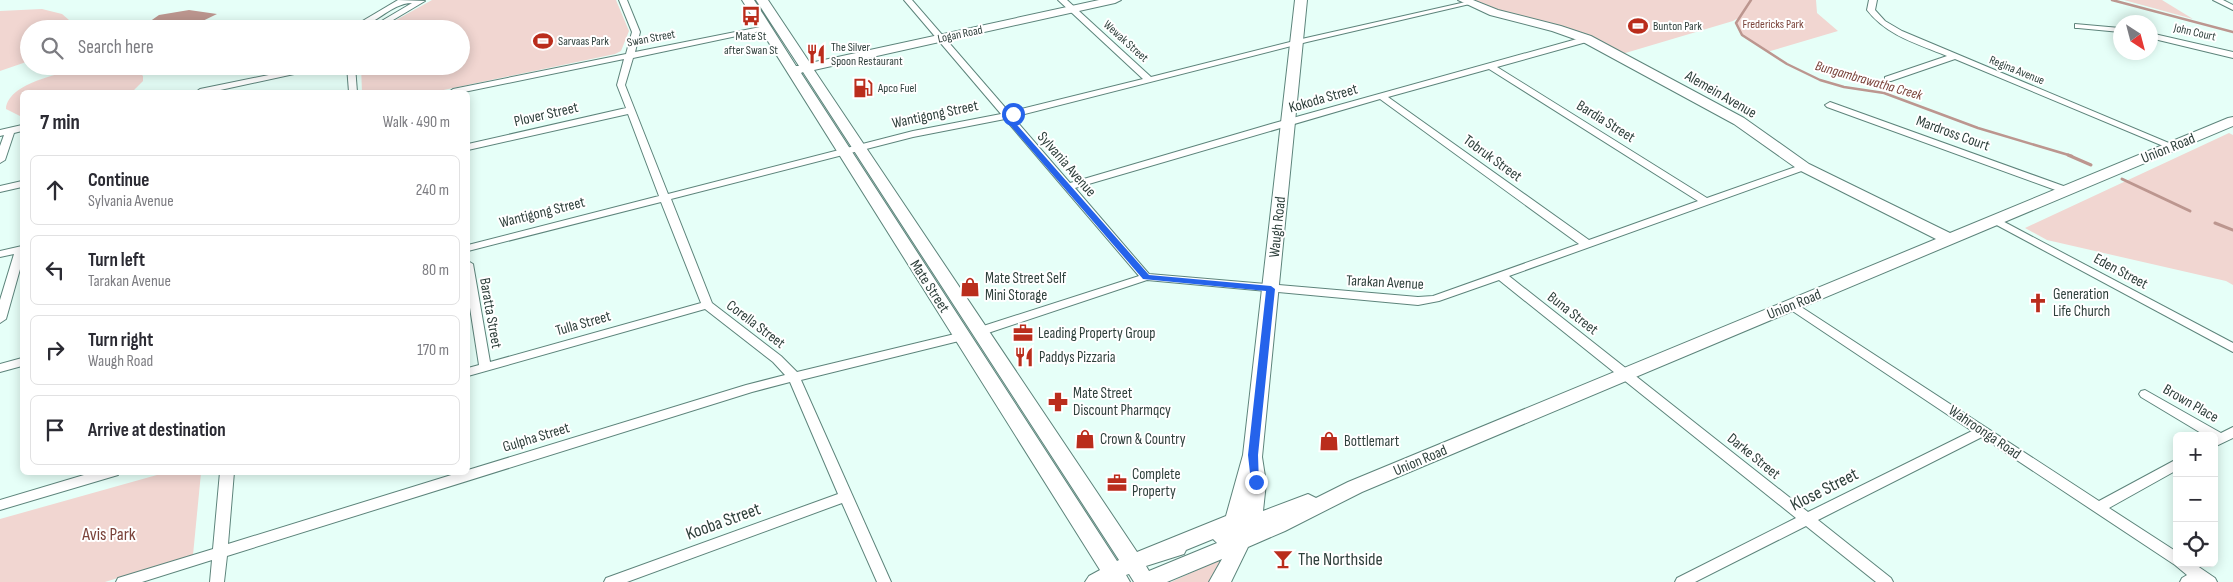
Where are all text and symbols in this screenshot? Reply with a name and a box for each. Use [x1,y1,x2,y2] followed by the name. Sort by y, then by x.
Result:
[740,5,762,27] bus stop icon: Mate St after Swan St
[1627,15,1649,37] sports icon: Bunton Park
[2113,15,2158,60] north arrow
[1100,17,1152,66] street label: Wewak Street
[1742,17,1804,32] park label: Fredericks Park
[1653,19,1702,34] place label: Bunton Park
[20,20,470,75] search box
[2171,20,2218,45] street label: John Court
[936,22,984,47] street label: Logan Road
[626,26,677,50] street label: Swan Street
[724,29,778,58] place label: Mate St after Swan St
[532,30,554,52] sports icon: Sarvaas Park
[38,34,66,62] icon: search
[558,34,609,49] place label: Sarvaas Park
[78,36,154,59] text: Search here
[831,40,903,69] place label: The Silver Spoon Restaurant
[805,43,827,65] restaurant icon: The Silver Spoon Restaurant
[1987,53,2047,88] street label: Regina Avenue
[1813,57,1925,104] water label: Bungambrawatha Creek
[1681,66,1760,123] street label: Alemein Avenue
[852,77,874,99] fuel station icon: Apco Fuel
[1287,80,1360,117] street label: Kokoda Street
[877,81,917,96] place label: Apco Fuel
[890,96,980,133] street label: Wantigong Street
[1573,96,1639,147] street label: Bardia Street
[512,98,580,131] street label: Plover Street
[1002,103,1025,126] route start
[40,110,80,135] text: 7 min
[1913,111,1993,156] street label: Mardross Court
[383,113,450,132] text: Walk · 490 m
[1033,128,1100,201] street label: Sylvania Avenue
[2138,129,2198,168] street label: Union Road
[1460,131,1526,186] street label: Tobruk Street
[88,169,149,192] text: Continue
[41,176,69,204] icon: ahead
[416,181,449,200] text: 240 m
[88,192,174,211] text: Sylvania Avenue
[497,193,587,232] street label: Wantigong Street
[1265,196,1290,258] street label: Waugh Road
[88,249,145,272] text: Turn left
[2090,249,2152,294] street label: Eden Street
[41,256,69,284] icon: left
[905,256,954,317] street label: Mate Street
[422,261,449,280] text: 80 m
[985,269,1067,305] place label: Mate Street Self Mini Storage
[1346,271,1424,294] street label: Tarakan Avenue
[88,272,171,291] text: Tarakan Avenue
[475,276,506,350] street label: Baratta Street
[959,276,981,298] shop icon: Mate Street Self Mini Storage
[1764,285,1824,324] street label: Union Road
[2053,285,2110,321] place label: Generation Life Church
[1544,288,1602,339] street label: Buna Street
[2027,292,2049,314] church icon: Generation Life Church
[722,296,789,353] street label: Corella Street
[553,306,613,340] street label: Tulla Street
[1012,322,1034,344] office icon: Leading Property Group
[1038,324,1155,343] place label: Leading Property Group
[88,329,153,352] text: Turn right
[41,336,69,364] icon: right
[417,341,449,360] text: 170 m
[1013,346,1035,368] restaurant icon: Paddys Pizzaria
[1039,348,1116,367] place label: Paddys Pizzaria
[88,352,153,371] text: Waugh Road
[2160,380,2222,427] street label: Brown Place
[1073,384,1171,420] place label: Mate Street Discount Pharmqcy
[1047,391,1069,413] pharmacy icon: Mate Street Discount Pharmqcy
[1945,401,2025,464] street label: Wahroonga Road
[41,416,69,444] icon: arrive
[500,418,572,457] street label: Gulpha Street
[88,419,226,442] text: Arrive at destination
[1074,428,1096,450] shop icon: Crown & Country
[1723,429,1784,484] street label: Darke Street
[1100,430,1186,449] place label: Crown & Country
[1318,430,1340,452] shop icon: Bottlemart
[1344,432,1400,451] place label: Bottlemart
[2173,432,2218,567] map controls
[2173,432,2218,477] button: +
[1390,441,1450,480] street label: Union Road
[1787,463,1862,515] street label: Klose Street
[1132,465,1180,501] place label: Complete Property
[1245,471,1268,494] route end
[1106,472,1128,494] office icon: Complete Property
[2173,477,2218,522] button: −
[683,498,764,545] street label: Kooba Street
[2173,522,2218,567] button: locate
[81,524,136,545] park label: Avis Park
[1272,548,1294,570] bar icon: The Northside
[1298,549,1383,570] place label: The Northside

